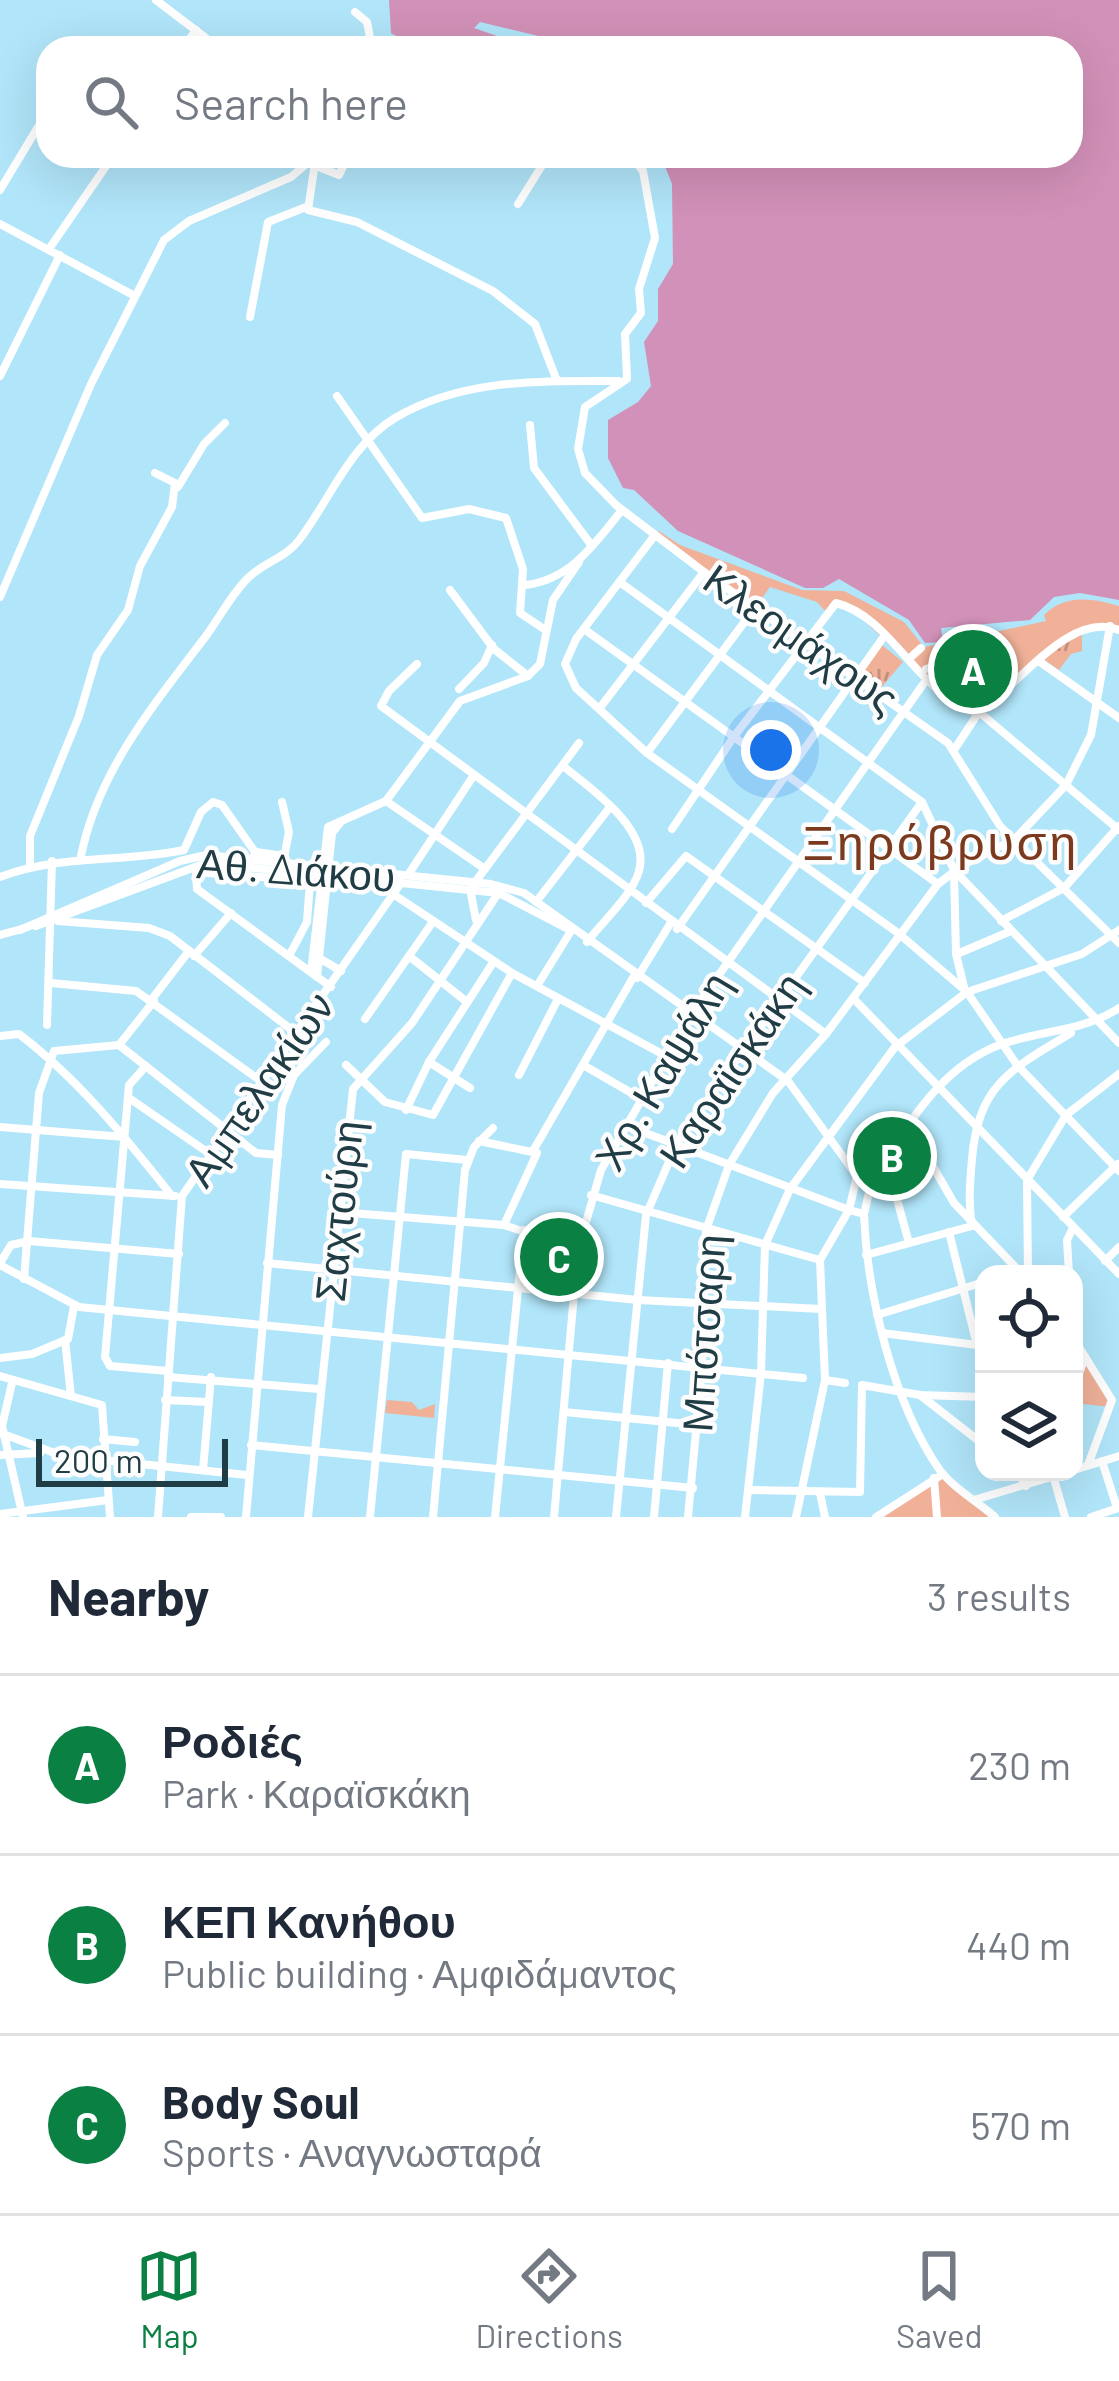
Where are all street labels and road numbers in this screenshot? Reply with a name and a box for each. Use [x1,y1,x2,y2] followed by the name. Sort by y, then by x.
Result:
[695,552,909,723] street label: Κλεομάχους
[195,836,397,900] street label: Αθ. Διάκου
[583,962,741,1179] street label: Χρ. Καψάλη
[647,962,815,1176] street label: Καραϊσκάκη
[172,981,343,1195] street label: Αμπελακίων
[303,1118,372,1304] street label: Σαχτούρη
[670,1232,735,1434] street label: Μπότσαρη

